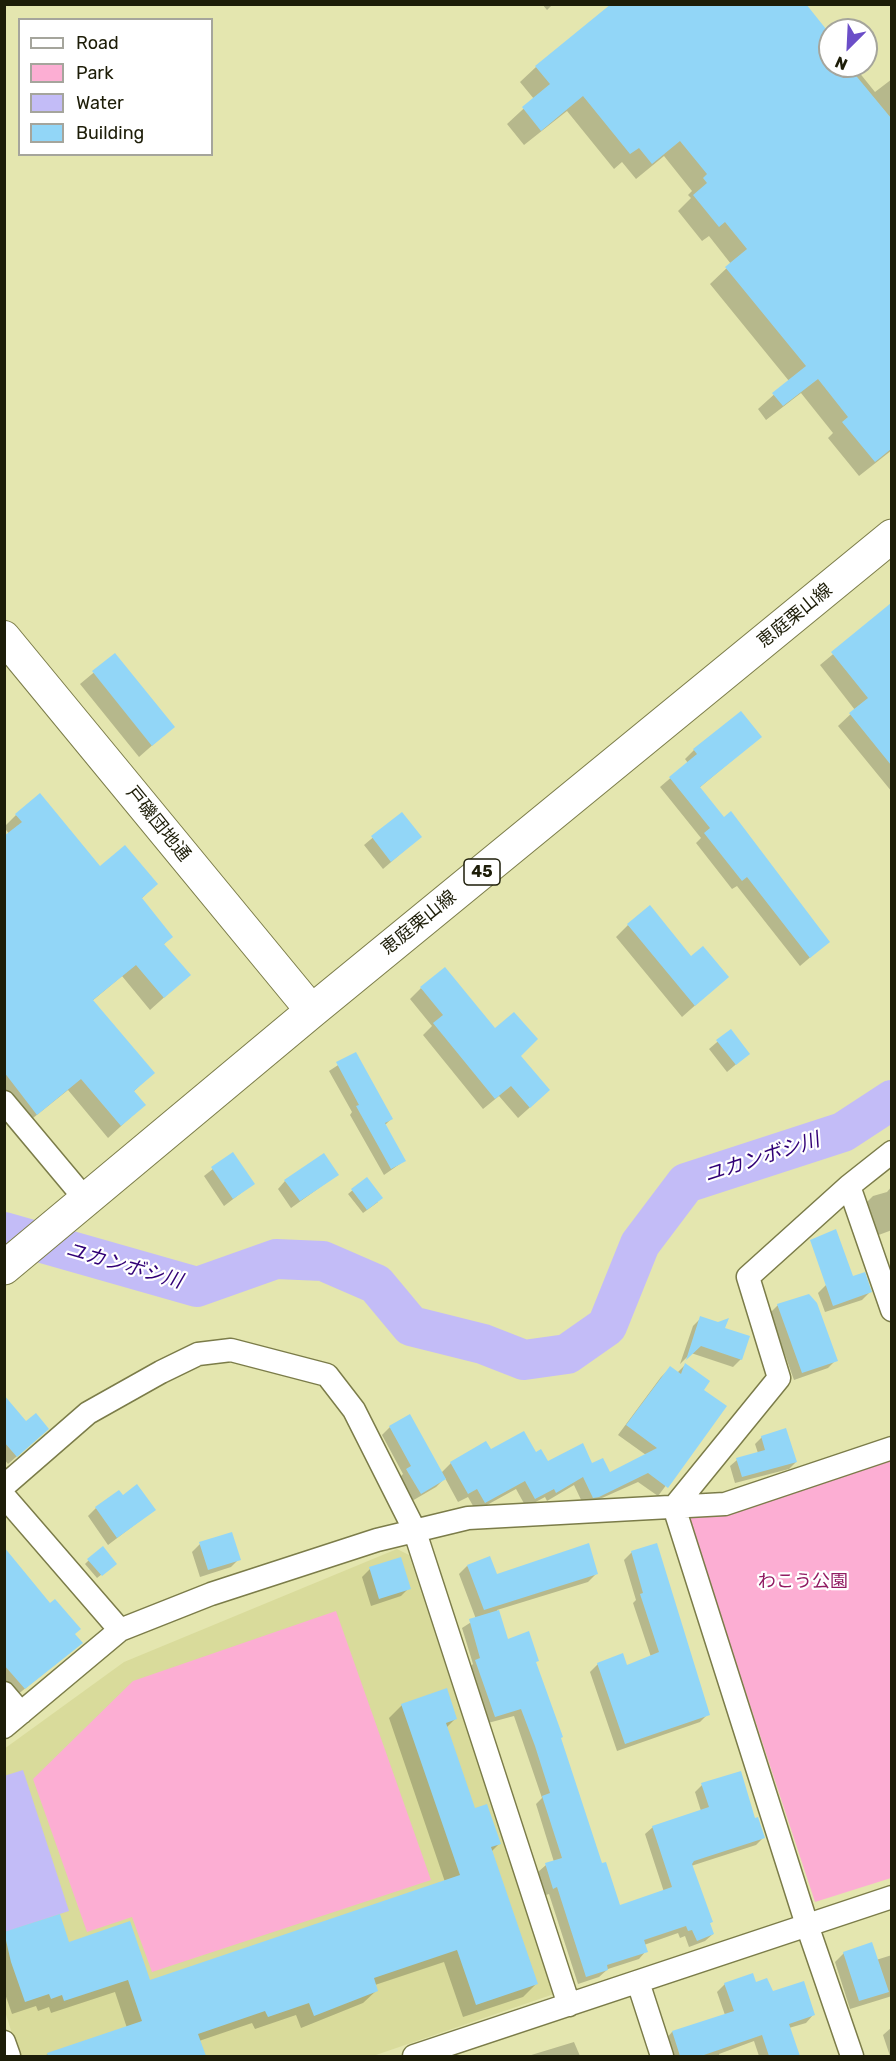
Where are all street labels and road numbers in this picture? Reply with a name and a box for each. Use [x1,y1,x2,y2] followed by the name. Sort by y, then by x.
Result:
[753,579,837,653] street label: 恵庭栗山線
[121,782,195,866] street label: 戸磯団地通
[464,859,500,885] road number: 45
[377,886,461,960] street label: 恵庭栗山線

